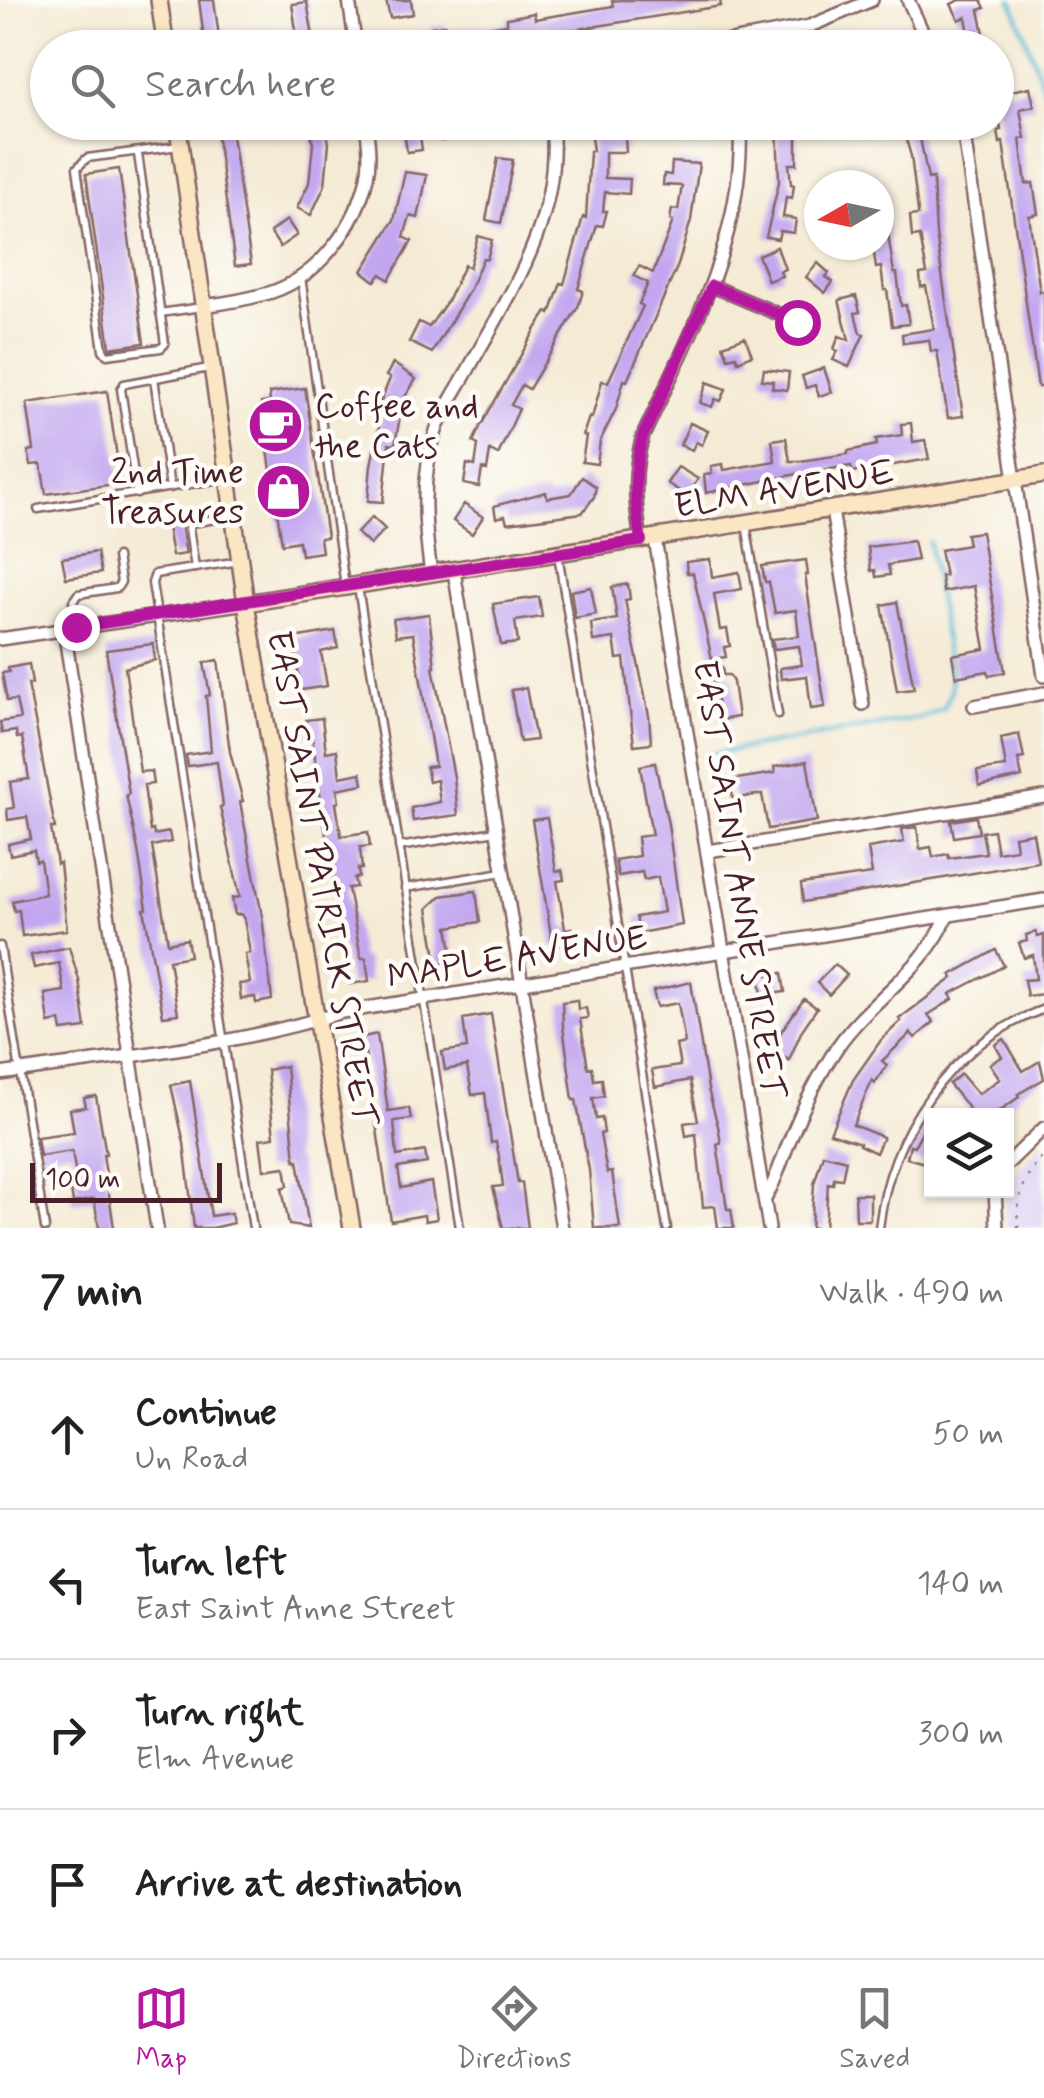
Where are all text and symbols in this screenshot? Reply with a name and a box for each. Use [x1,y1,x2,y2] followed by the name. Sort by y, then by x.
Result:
[30,30,1014,140] search box
[65,58,120,113] icon: search
[145,61,336,110] text: Search here
[804,170,894,260] north arrow
[775,300,821,346] route start
[315,384,479,470] place label: Coffee and the Cats
[246,395,306,455] cafe icon: Coffee and the Cats
[101,450,244,536] place label: 2nd Time Treasures
[671,450,898,530] street label: ELM AVENUE
[253,461,313,521] shop icon: 2nd Time Treasures
[54,605,100,651] route end
[255,627,387,1131] street label: EAST SAINT PATRICK STREET
[681,657,796,1103] street label: EAST SAINT ANNE STREET
[384,915,650,1001] street label: MAPLE AVENUE
[924,1108,1014,1198] map controls
[924,1108,1014,1198] button: layers
[30,1158,222,1202] scale bar
[45,1162,120,1199] text: 100 m
[40,1266,143,1321] text: 7 min
[819,1272,1004,1314] text: Walk · 490 m
[135,1389,277,1438] text: Continue
[40,1407,95,1462] icon: ahead
[932,1413,1004,1455] text: 50 m
[135,1438,248,1480] text: Un Road
[135,1539,287,1588] text: Turn left
[40,1557,95,1612] icon: left
[917,1563,1004,1605] text: 140 m
[135,1588,456,1630] text: East Saint Anne Street
[135,1689,304,1738] text: Turn right
[40,1707,95,1762] icon: right
[918,1713,1004,1755] text: 300 m
[135,1738,295,1780] text: Elm Avenue
[40,1857,95,1912] icon: arrive
[135,1860,462,1909] text: Arrive at destination
[134,1981,189,2078] tab: Map
[457,1981,572,2078] tab: Directions
[839,1981,910,2078] tab: Saved

